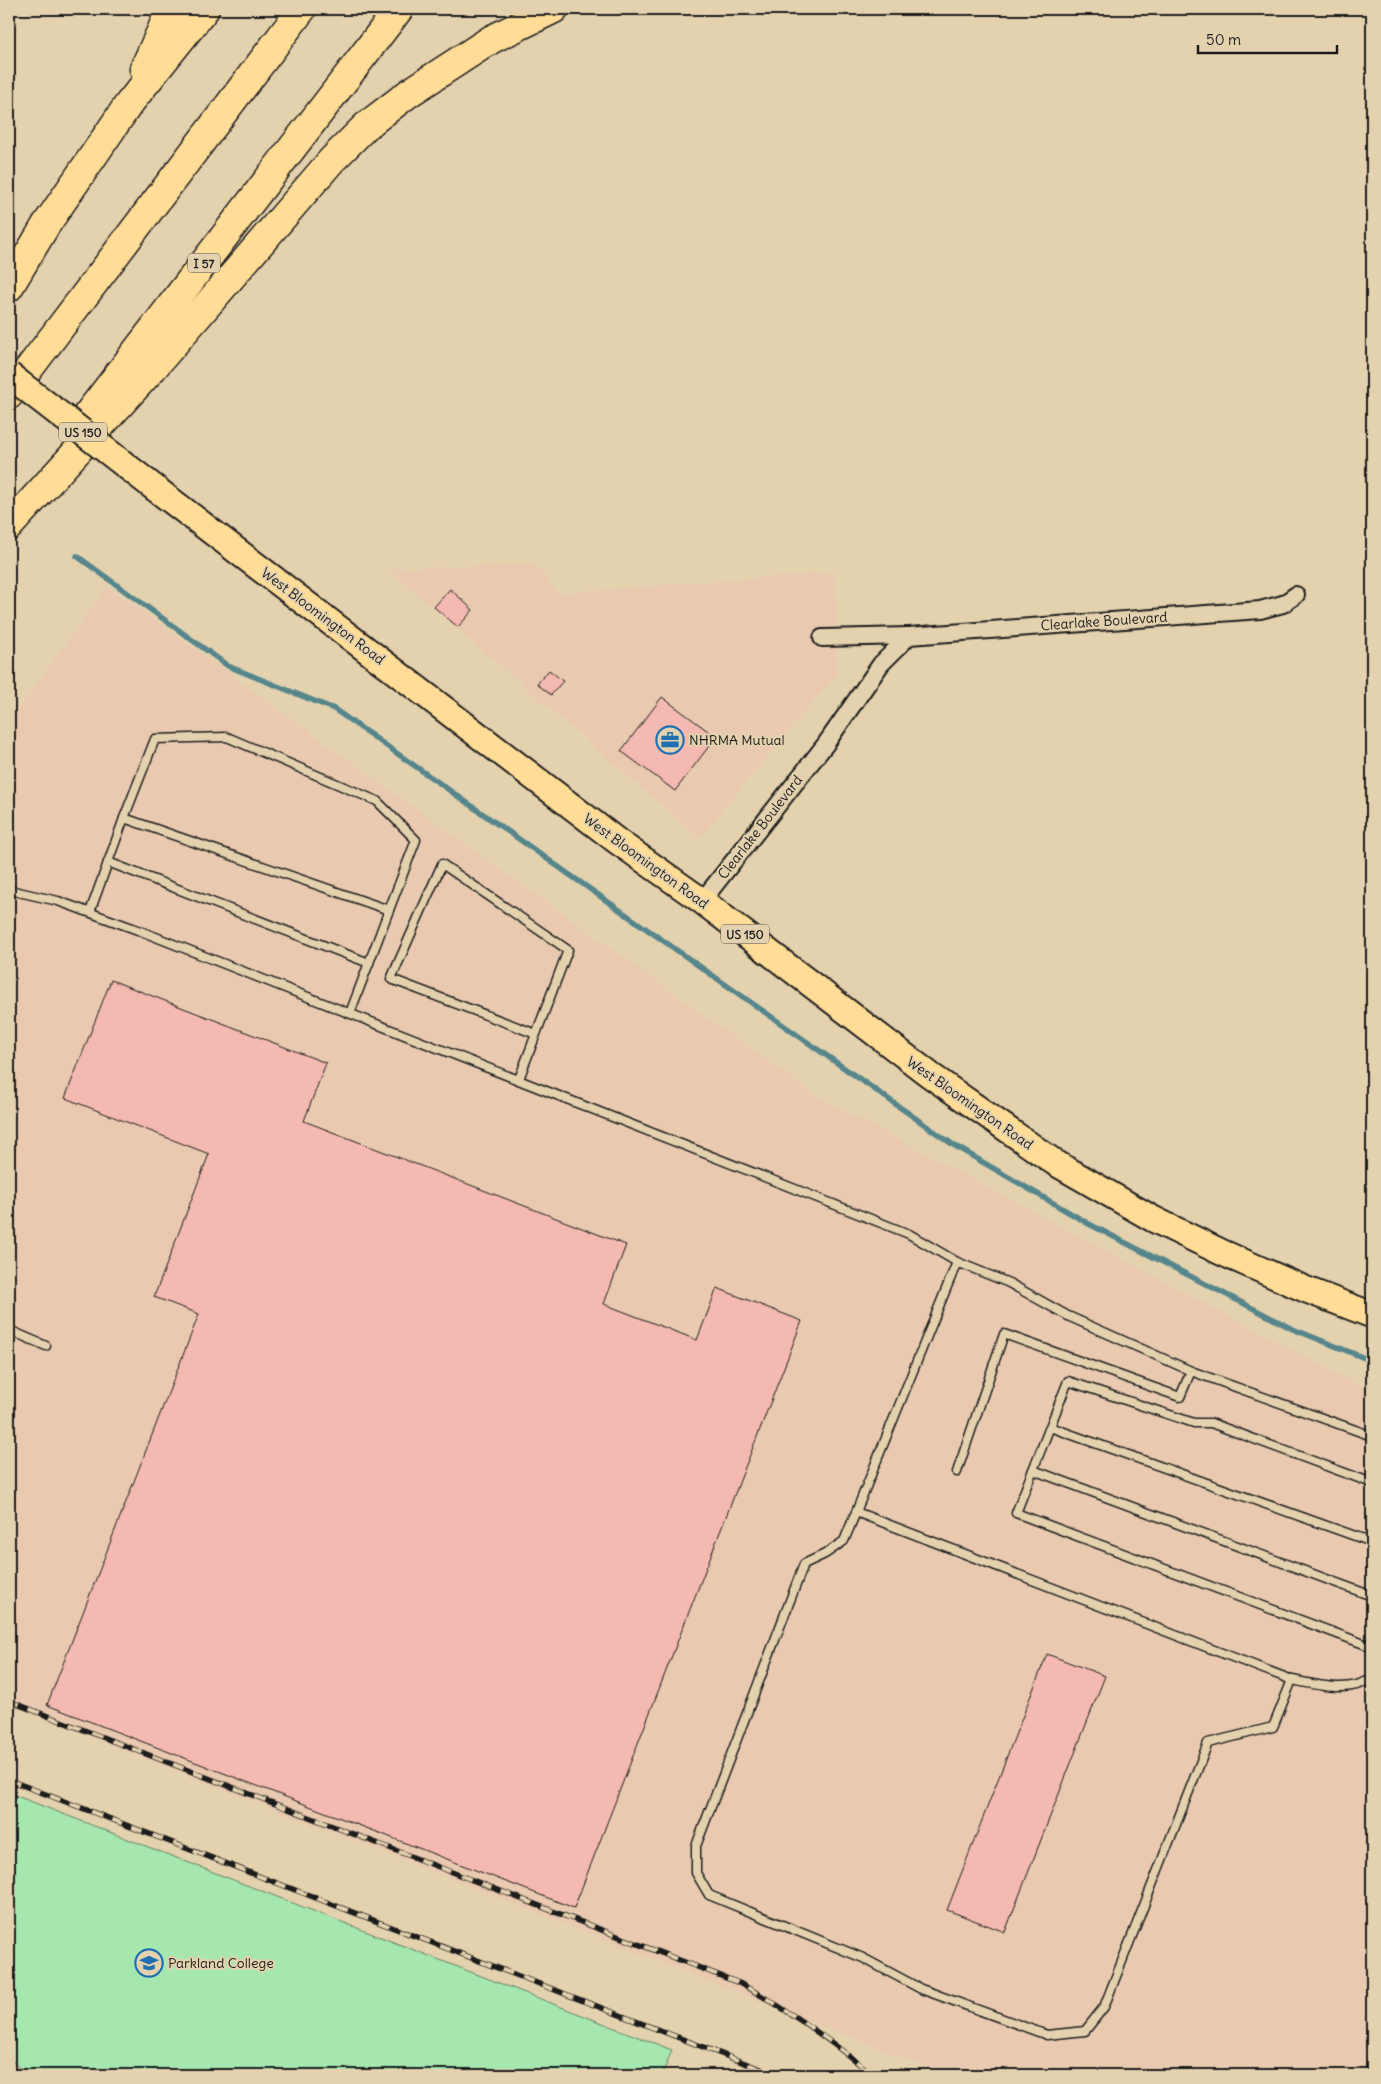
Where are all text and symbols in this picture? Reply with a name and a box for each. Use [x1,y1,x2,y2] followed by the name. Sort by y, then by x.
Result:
[1198,22,1337,54] scale bar
[1206,30,1241,49] text: 50 m
[188,254,220,272] road number: I 57
[59,422,107,442] road number: US 150
[258,564,388,668] street label: West Bloomington Road
[1040,608,1168,634] street label: Clearlake Boulevard
[655,725,685,755] office icon: NHRMA Mutual
[689,731,785,749] place label: NHRMA Mutual
[714,771,806,883] street label: Clearlake Boulevard
[580,810,712,912] street label: West Bloomington Road
[721,924,769,944] road number: US 150
[903,1052,1037,1154] street label: West Bloomington Road
[134,1948,164,1978] school or university icon: Parkland College
[168,1954,274,1972] place label: Parkland College

